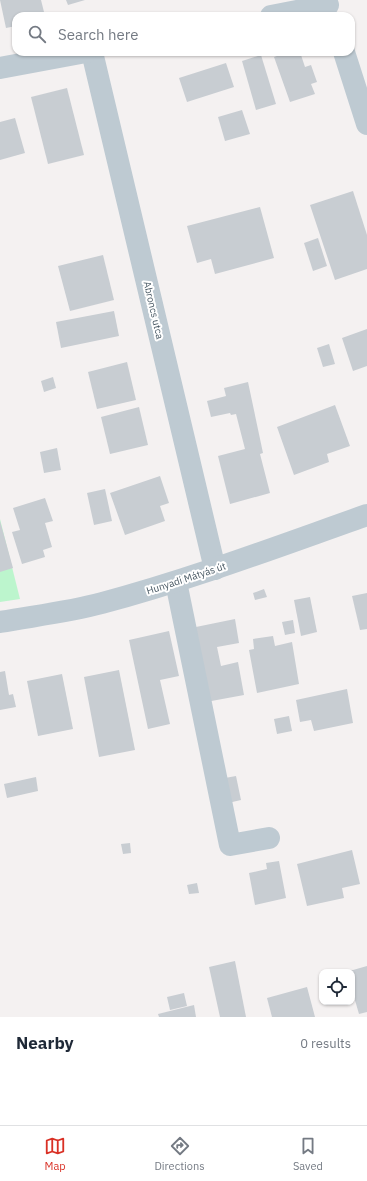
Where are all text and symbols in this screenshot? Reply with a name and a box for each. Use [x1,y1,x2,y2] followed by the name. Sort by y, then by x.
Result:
[12,12,355,56] search box
[26,23,48,45] icon: search
[58,25,138,44] text: Search here
[141,280,167,341] street label: Abroncs utca
[145,559,228,597] street label: Hunyadi Mátyás út
[319,969,355,1005] map controls
[319,969,355,1005] button: locate
[16,1032,74,1054] text: Nearby
[300,1035,351,1052] text: 0 results
[44,1135,66,1173] tab: Map
[154,1135,205,1173] tab: Directions
[293,1135,323,1173] tab: Saved

